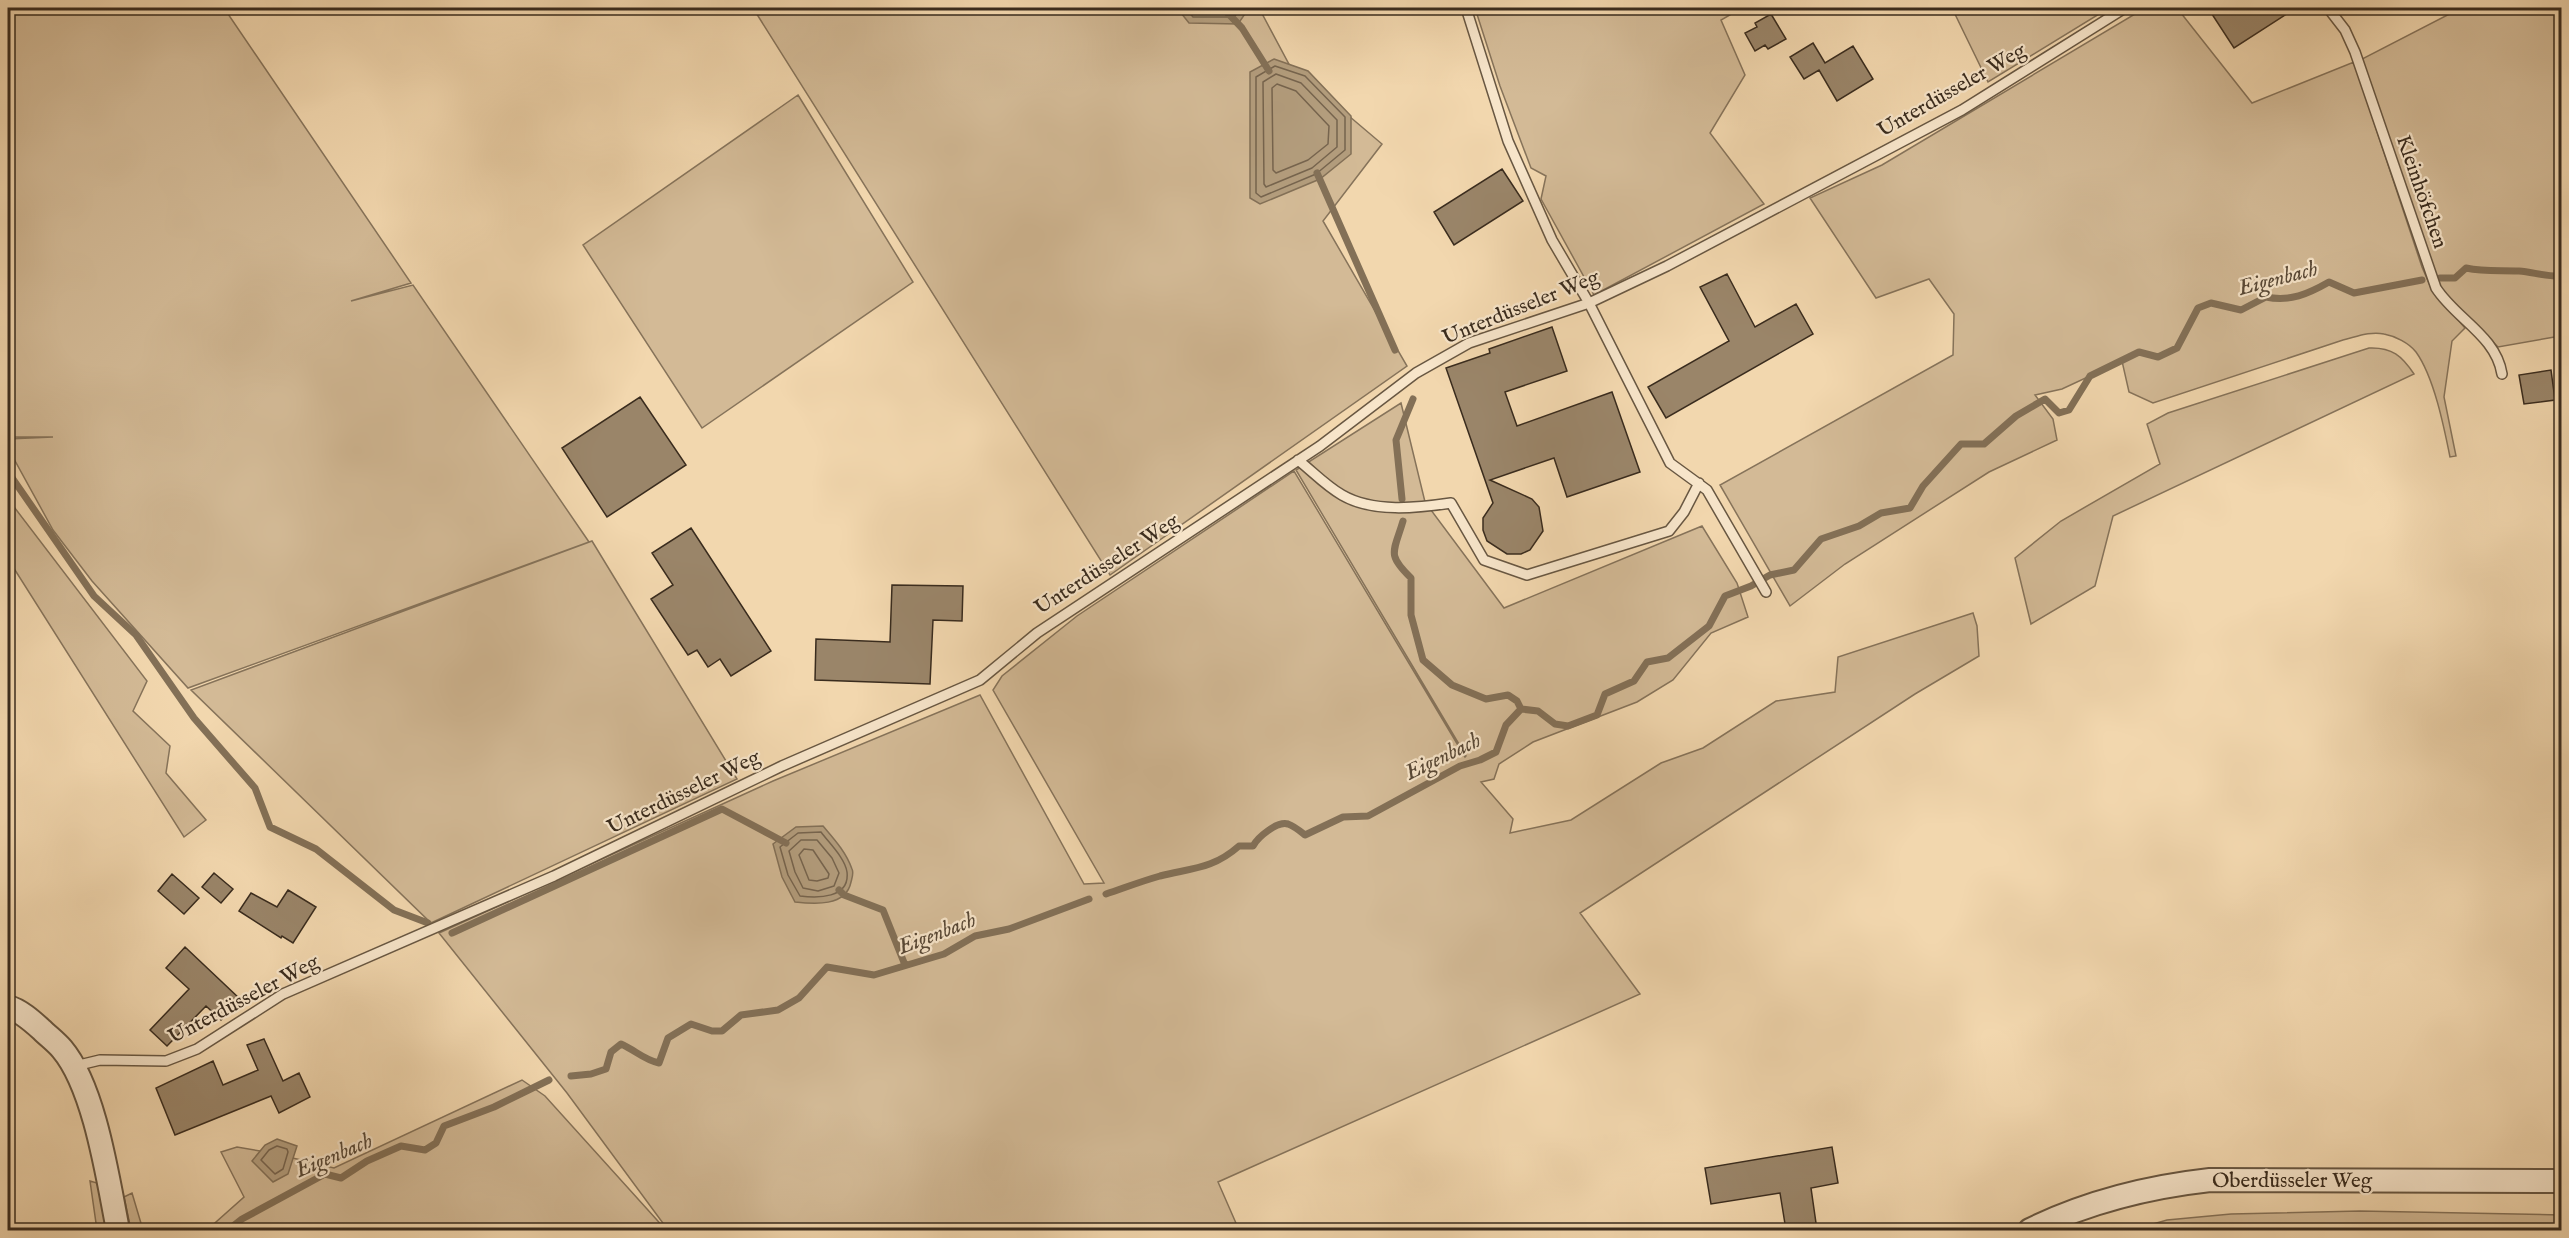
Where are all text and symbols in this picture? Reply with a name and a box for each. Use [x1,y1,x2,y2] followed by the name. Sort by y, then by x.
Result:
[1873,37,2032,144] street label: Unterdüsseler Weg
[2389,132,2453,252] street label: Kleinhöfchen
[2234,255,2321,303] water label: Eigenbach
[1439,264,1604,352] street label: Unterdüsseler Weg
[1030,508,1185,622] street label: Unterdüsseler Weg
[1399,727,1486,788] water label: Eigenbach
[603,744,766,842] street label: Unterdüsseler Weg
[893,906,980,962] water label: Eigenbach
[164,949,325,1051] street label: Unterdüsseler Weg
[290,1127,377,1185] water label: Eigenbach
[2212,1168,2373,1195] street label: Oberdüsseler Weg

